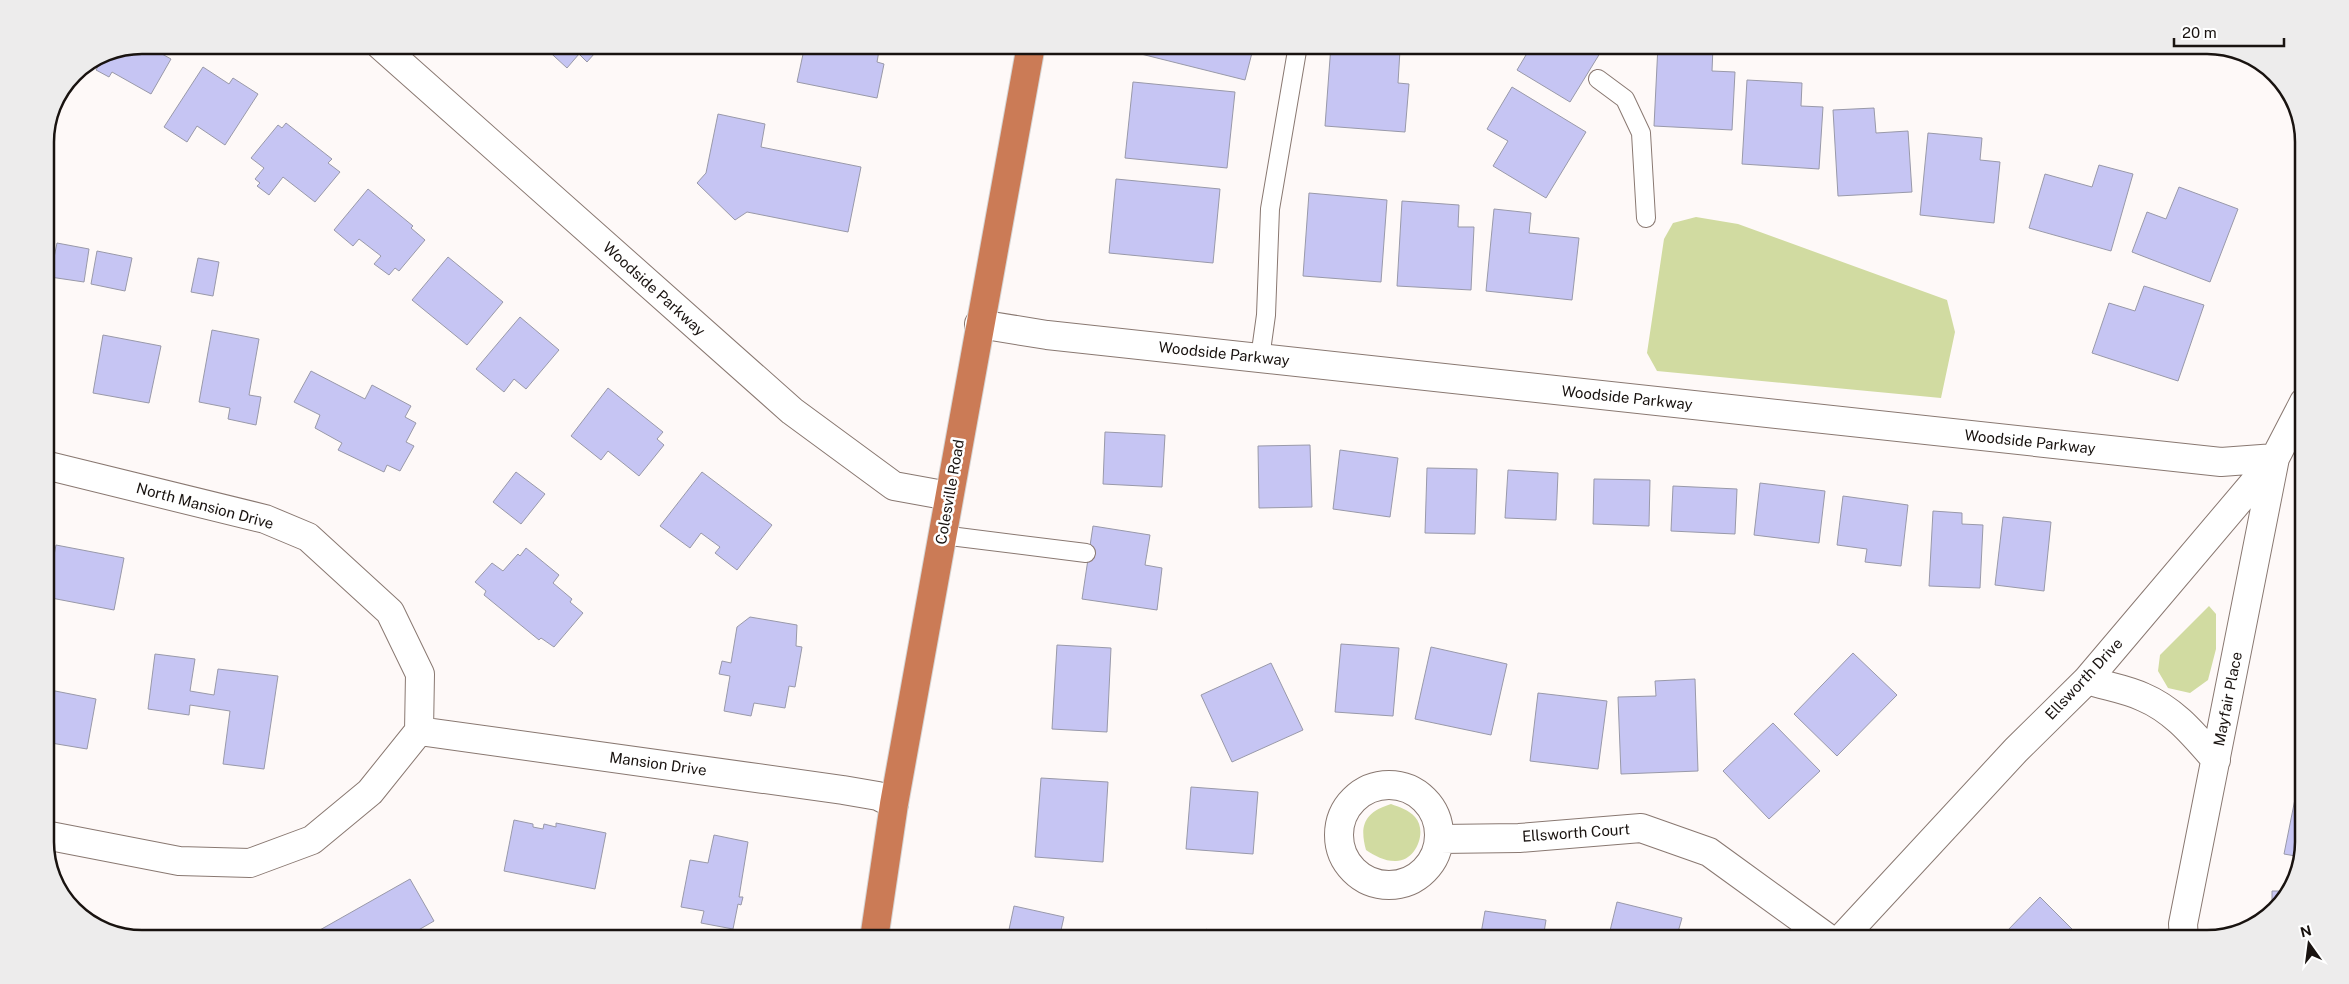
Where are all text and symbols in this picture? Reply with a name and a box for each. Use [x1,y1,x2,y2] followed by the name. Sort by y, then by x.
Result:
[2174,15,2284,47] scale bar
[2182,24,2217,41] text: 20 m
[600,238,709,339] street label: Woodside Parkway
[1158,338,1290,369] street label: Woodside Parkway
[1561,382,1693,413] street label: Woodside Parkway
[1964,426,2096,457] street label: Woodside Parkway
[932,438,967,546] street label: Colesville Road
[135,479,276,532] street label: North Mansion Drive
[2042,634,2126,723] street label: Ellsworth Drive
[2210,650,2245,748] street label: Mayfair Place
[608,748,708,779] street label: Mansion Drive
[1521,820,1631,845] street label: Ellsworth Court
[2284,919,2334,969] north arrow
[2299,922,2313,940] text: N

